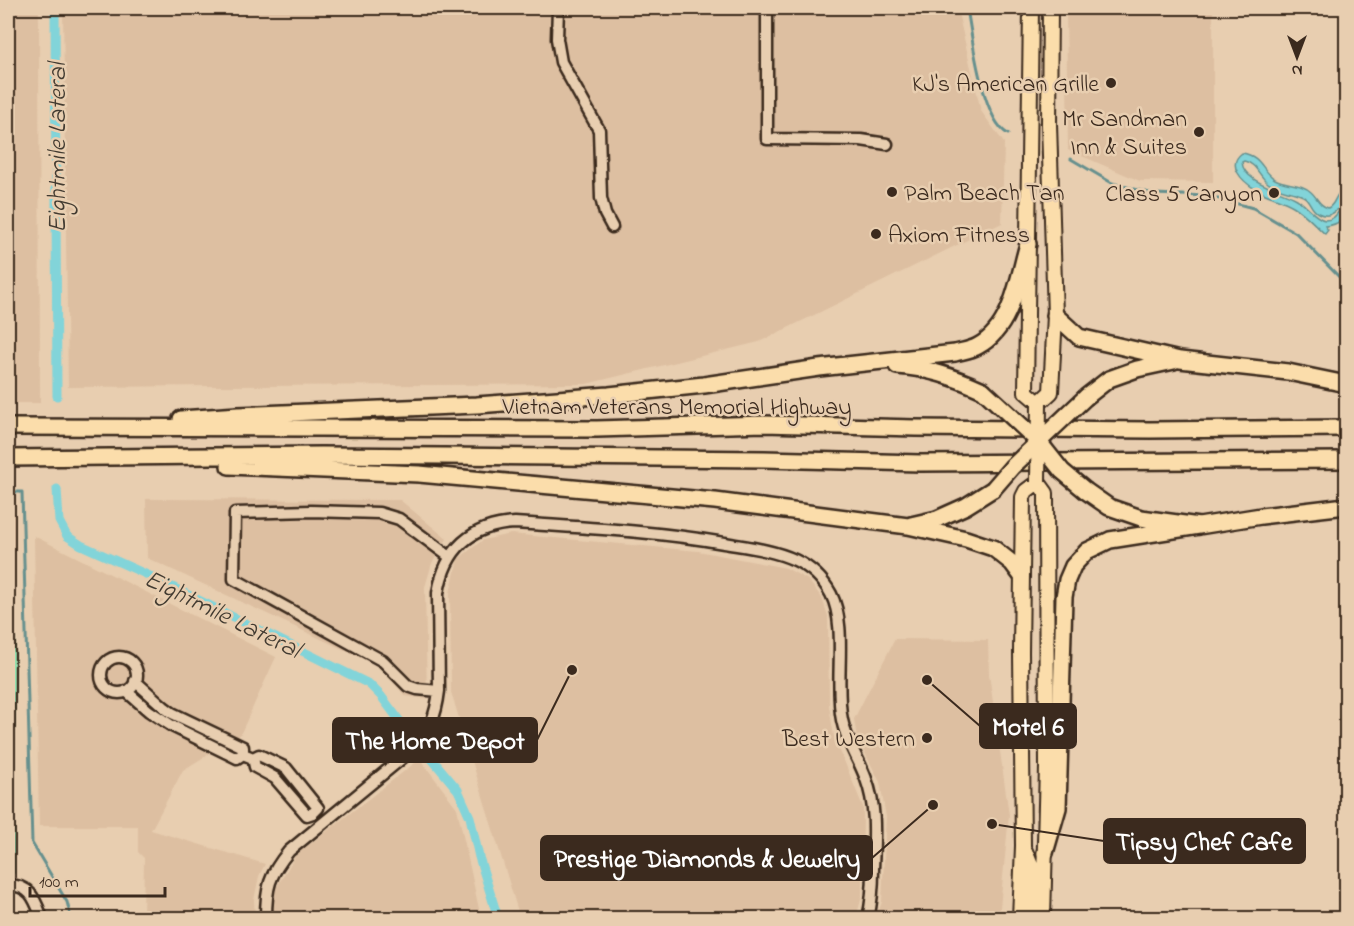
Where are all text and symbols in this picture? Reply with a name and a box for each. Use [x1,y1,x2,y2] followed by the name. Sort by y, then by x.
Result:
[1267,27,1327,87] north arrow
[1291,58,1302,82] text: N
[40,60,78,233] water label: Eightmile Lateral
[912,68,1099,103] place label: KJ's American Grille
[1104,76,1118,90] marker: KJ's American Grille
[1062,103,1187,166] place label: Mr Sandman Inn & Suites
[1192,125,1206,139] marker: Mr Sandman Inn & Suites
[904,177,1065,212] place label: Palm Beach Tan
[1105,178,1262,214] place label: Class 5 Canyon
[885,185,899,199] marker: Palm Beach Tan
[1267,186,1281,200] marker: Class 5 Canyon
[888,219,1030,254] place label: Axiom Fitness
[869,227,883,241] marker: Axiom Fitness
[501,391,852,427] street label: Vietnam Veterans Memorial Highway
[137,561,309,671] water label: Eightmile Lateral
[980,704,1076,748] callout: Motel 6
[992,710,1065,748] text: Motel 6
[333,718,537,762] callout: The Home Depot
[781,723,915,758] place label: Best Western
[345,724,525,762] text: The Home Depot
[920,731,934,745] marker: Best Western
[1104,819,1305,863] callout: Tipsy Chef Cafe
[1116,825,1294,863] text: Tipsy Chef Cafe
[541,836,872,880] callout: Prestige Diamonds & Jewelry
[554,842,860,881] text: Prestige Diamonds & Jewelry
[30,860,165,898] scale bar
[39,870,79,896] text: 100 m

